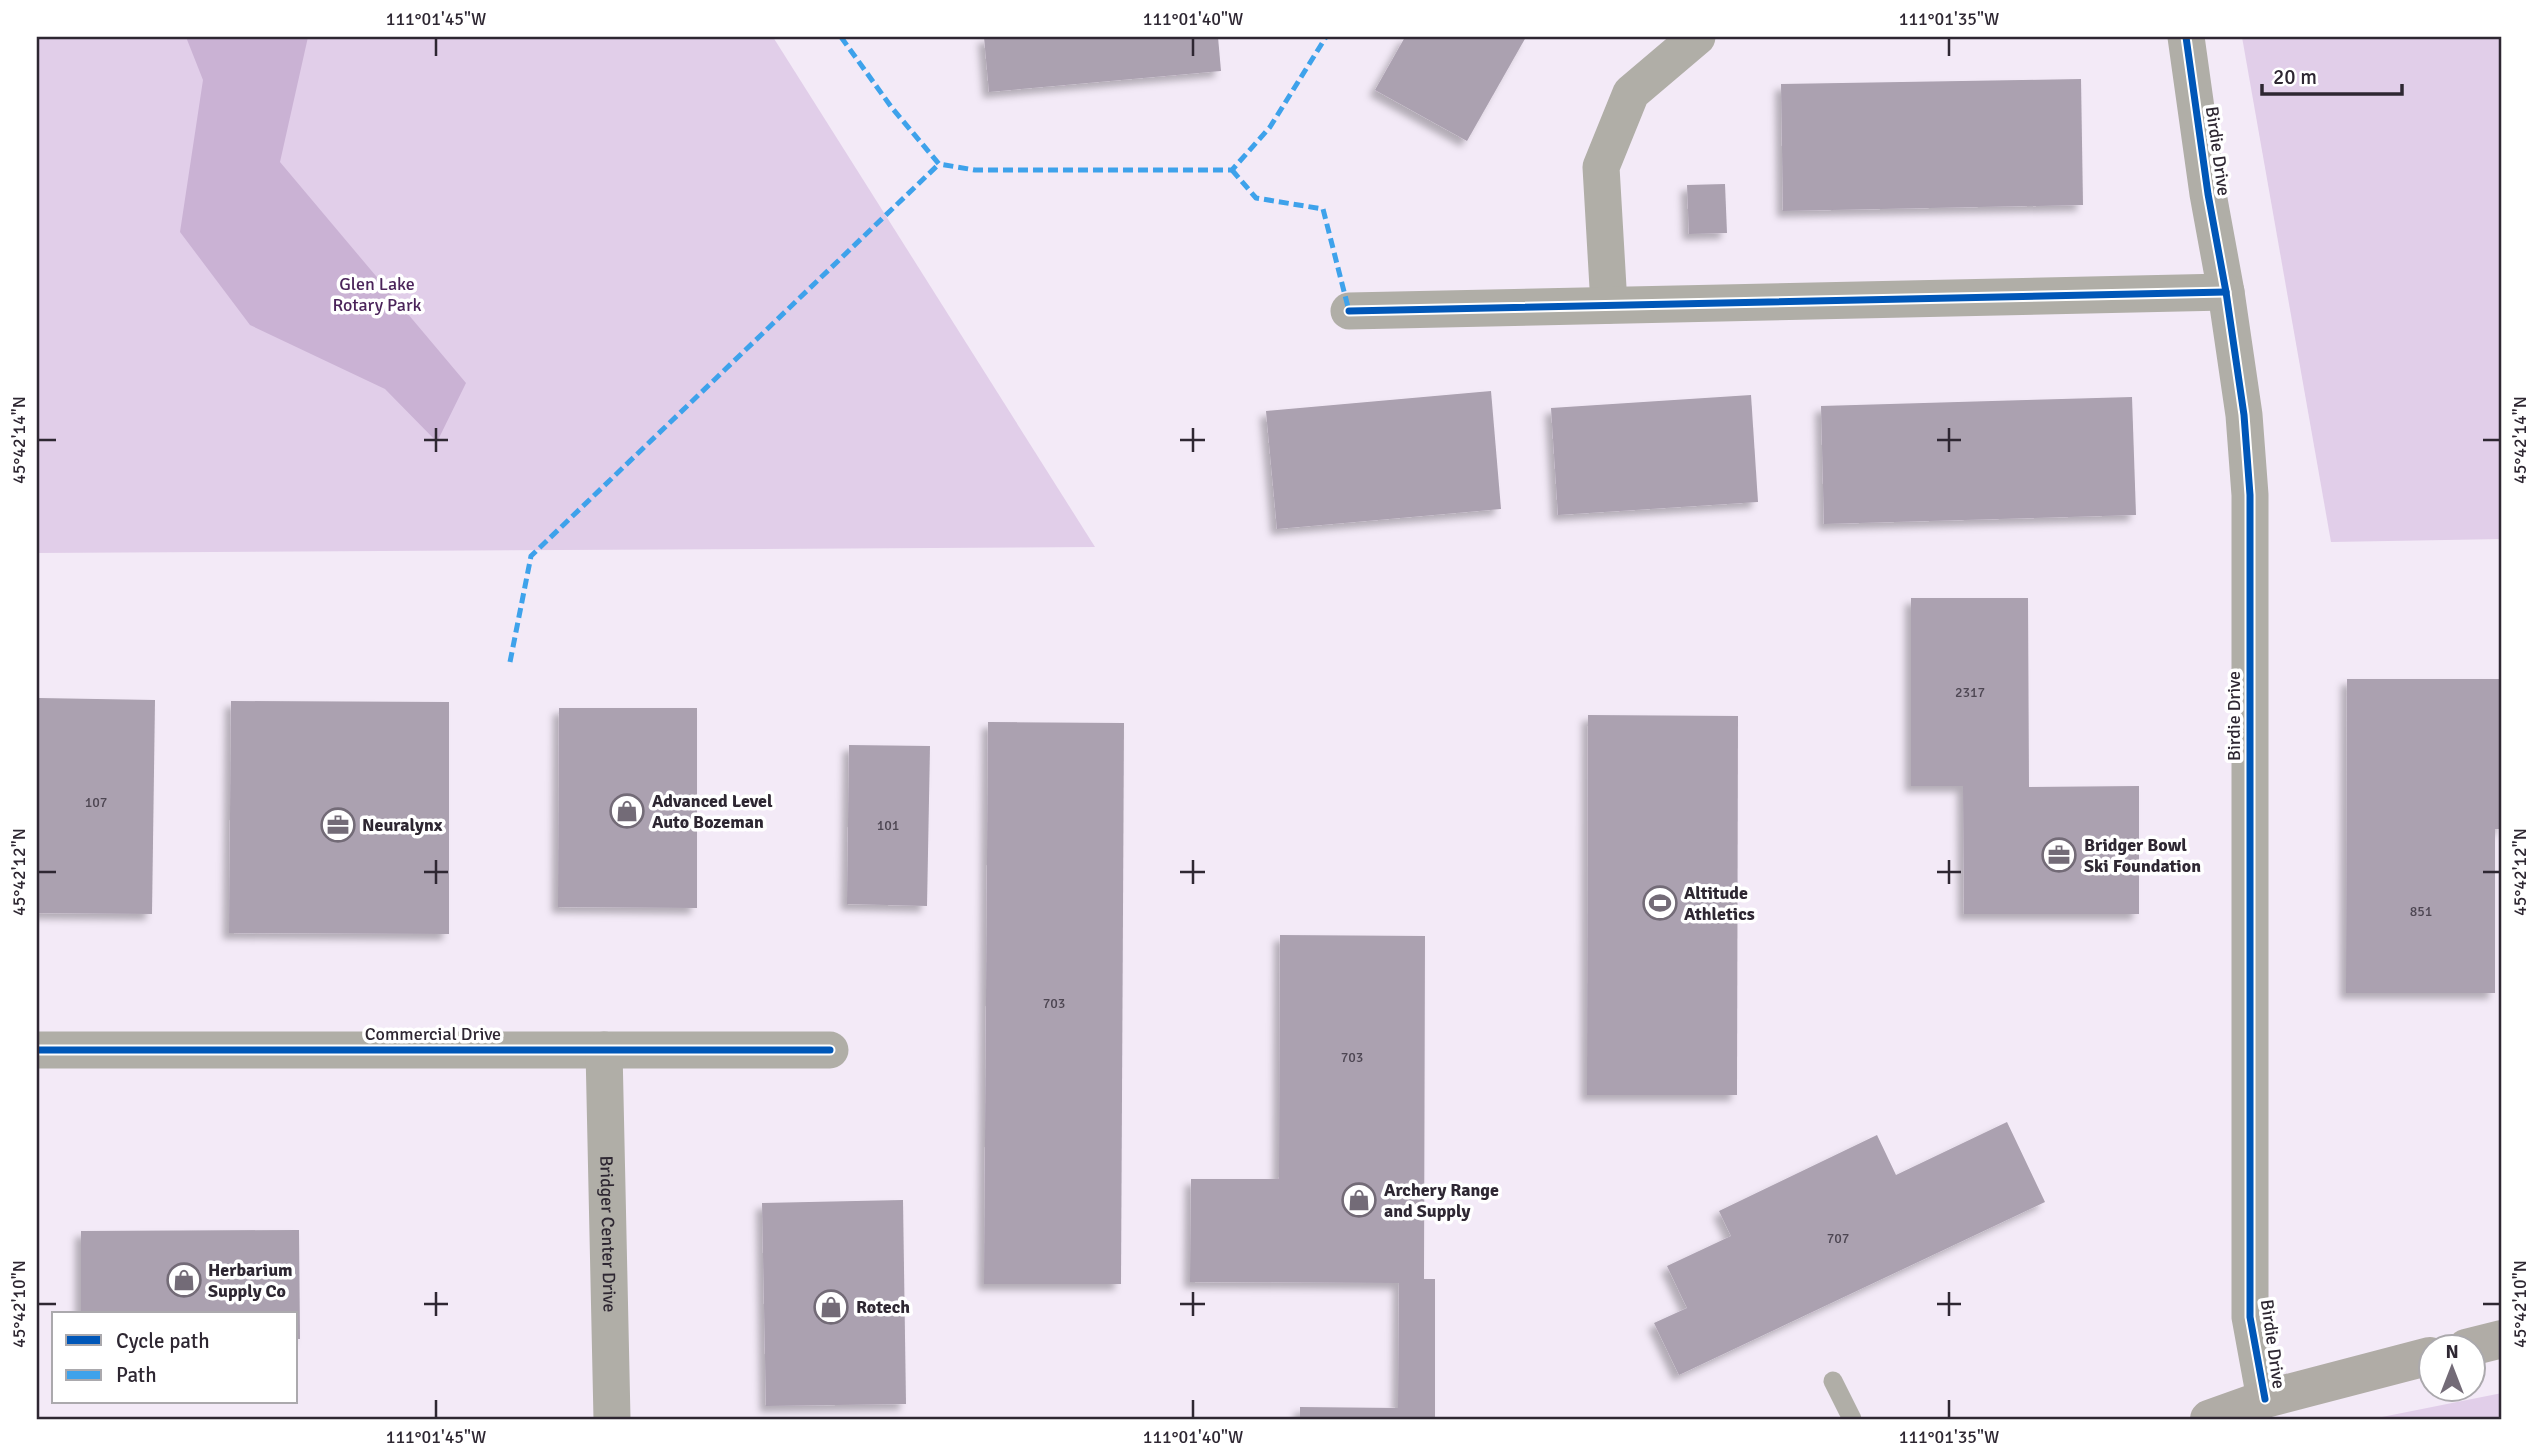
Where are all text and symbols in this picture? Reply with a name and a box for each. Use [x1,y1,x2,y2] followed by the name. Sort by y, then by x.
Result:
[386,8,486,30] text: 111°01'45"W
[1143,8,1243,30] text: 111°01'40"W
[1899,8,1999,30] text: 111°01'35"W
[2262,52,2402,96] scale bar
[2273,64,2317,90] text: 20 m
[2201,105,2235,197] street label: Birdie Drive
[332,273,422,316] park label: Glen Lake Rotary Park
[8,396,30,484] text: 45°42'14"N
[2509,396,2531,484] text: 45°42'14"N
[2223,671,2245,761] street label: Birdie Drive
[1955,684,1985,701] house number: 2317
[652,790,773,833] place label: Advanced Level Auto Bozeman
[608,792,646,830] shop icon: Advanced Level Auto Bozeman
[85,794,107,811] house number: 107
[319,806,357,844] office icon: Neuralynx
[362,814,443,836] place label: Neuralynx
[877,817,899,834] house number: 101
[8,828,30,916] text: 45°42'12"N
[2509,828,2531,916] text: 45°42'12"N
[2084,834,2201,877] place label: Bridger Bowl Ski Foundation
[2040,836,2078,874] office icon: Bridger Bowl Ski Foundation
[1684,882,1755,925] place label: Altitude Athletics
[1641,884,1679,922] sports icon: Altitude Athletics
[2410,903,2432,920] house number: 851
[1043,995,1065,1012] house number: 703
[365,1023,501,1045] street label: Commercial Drive
[1341,1049,1363,1066] house number: 703
[595,1155,621,1313] street label: Bridger Center Drive
[1384,1179,1499,1222] place label: Archery Range and Supply
[1340,1181,1378,1219] shop icon: Archery Range and Supply
[1827,1230,1849,1247] house number: 707
[208,1259,293,1302] place label: Herbarium Supply Co
[8,1260,30,1348] text: 45°42'10"N
[2509,1260,2531,1348] text: 45°42'10"N
[165,1261,203,1299] shop icon: Herbarium Supply Co
[812,1288,850,1326] shop icon: Rotech
[856,1296,910,1318] place label: Rotech
[2256,1298,2290,1390] street label: Birdie Drive
[52,1312,298,1404] legend
[116,1328,210,1354] text: Cycle path
[2416,1334,2486,1404] north arrow
[2445,1340,2459,1364] text: N
[116,1362,157,1388] text: Path
[386,1426,486,1448] text: 111°01'45"W
[1143,1426,1243,1448] text: 111°01'40"W
[1899,1426,1999,1448] text: 111°01'35"W

